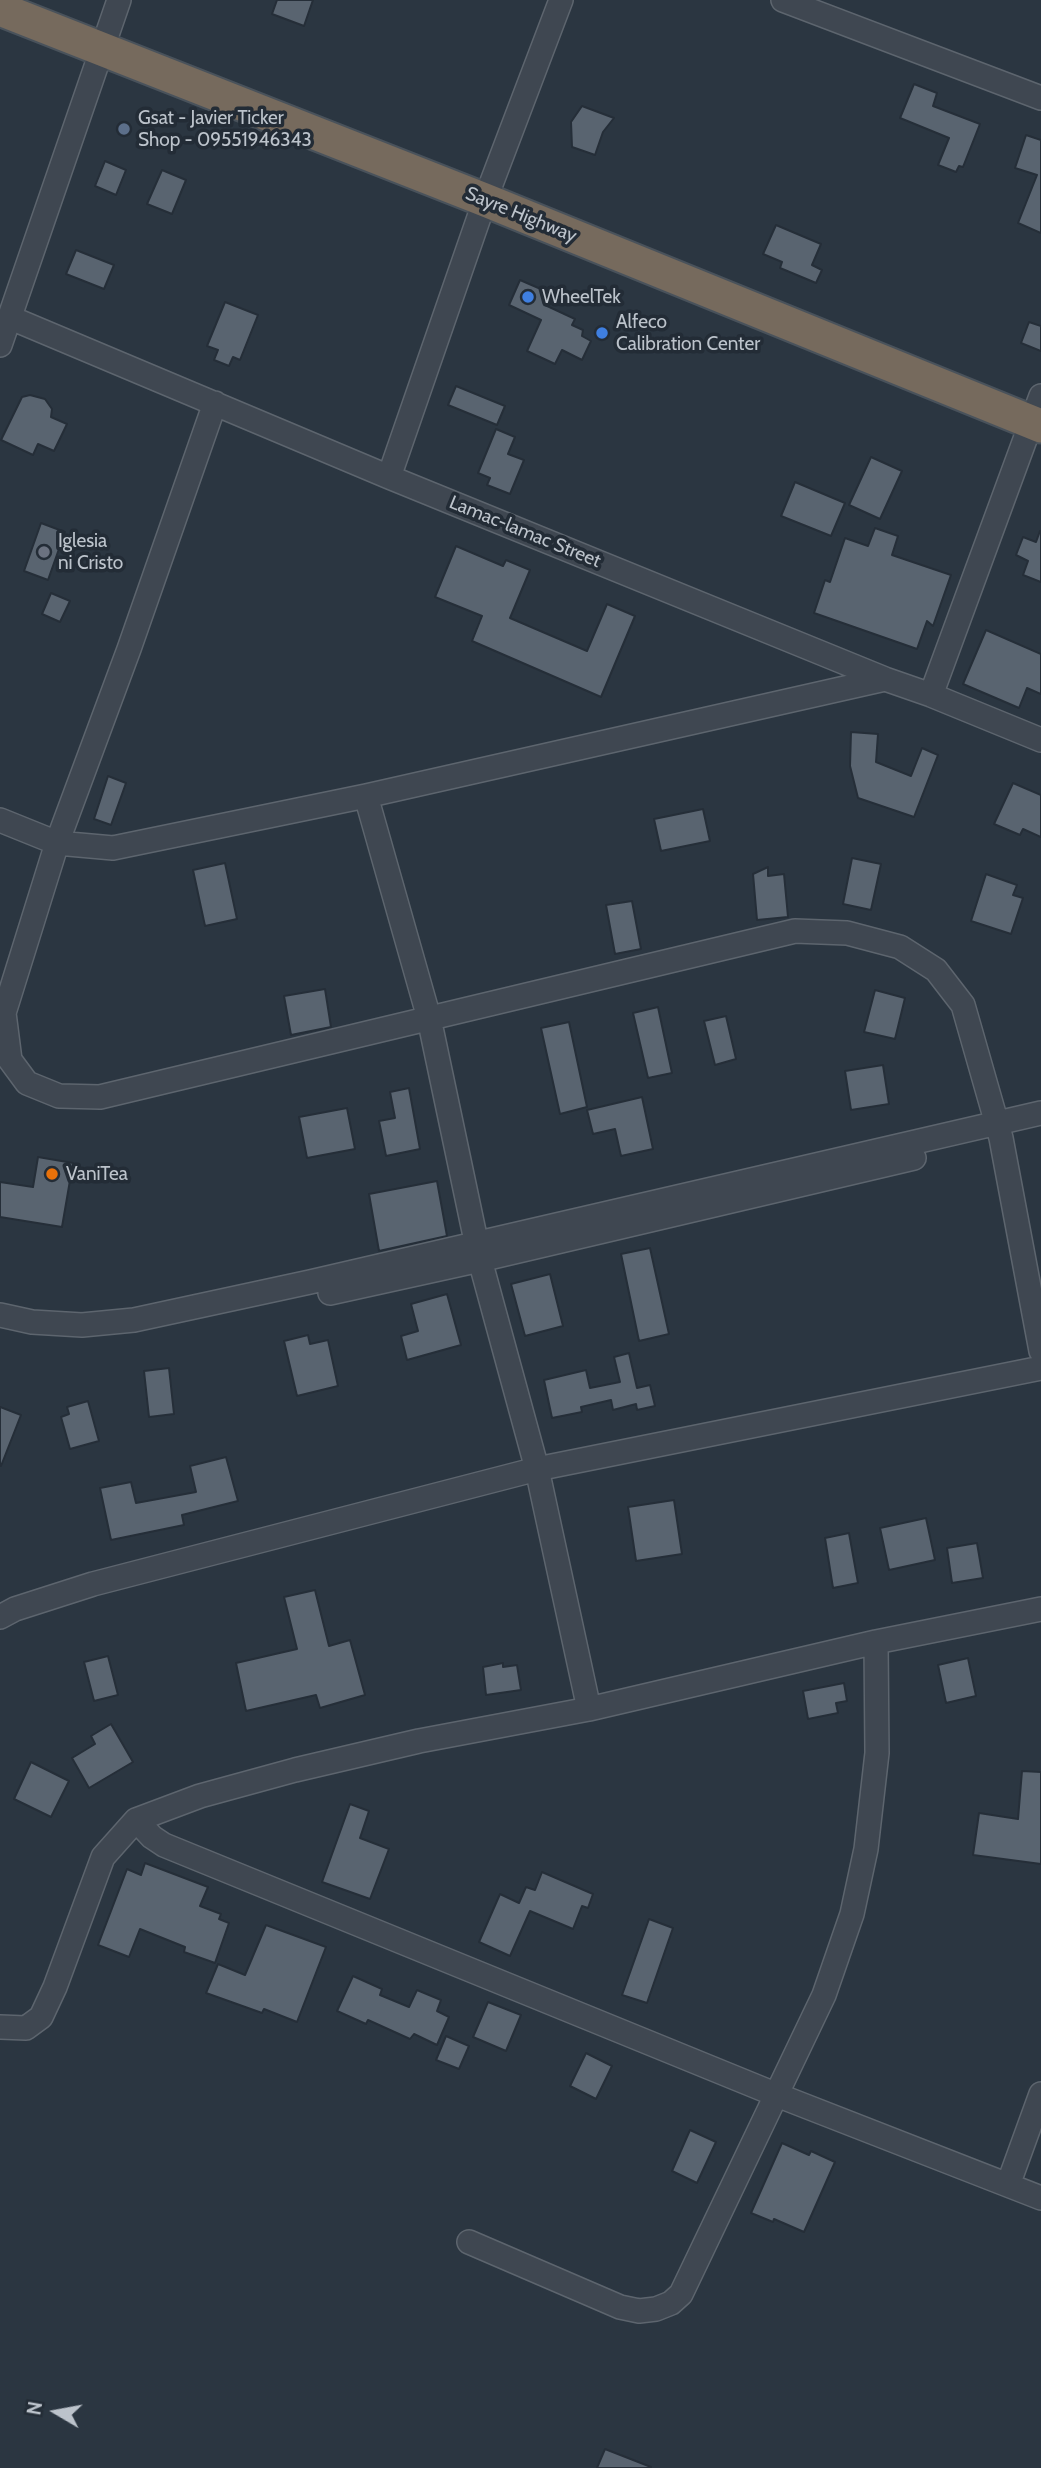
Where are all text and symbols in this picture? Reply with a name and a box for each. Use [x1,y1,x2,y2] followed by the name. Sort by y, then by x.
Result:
[138,107,312,151] place label: Gsat - Javier Ticker Shop - 09551946343
[116,121,132,137] marker: Gsat - Javier Ticker Shop - 09551946343
[462,182,580,248] street label: Sayre Highway
[542,286,621,308] place label: WheelTek
[520,289,536,305] marker: WheelTek
[616,311,760,355] place label: Alfeco Calibration Center
[594,325,610,341] marker: Alfeco Calibration Center
[446,491,604,573] street label: Lamac-lamac Street
[58,530,123,574] place label: Iglesia ni Cristo
[36,544,52,560] marker: Iglesia ni Cristo
[66,1163,128,1185] place label: VaniTea
[44,1166,60,1182] marker: VaniTea
[21,2377,91,2447] north arrow
[22,2400,47,2417] text: N

